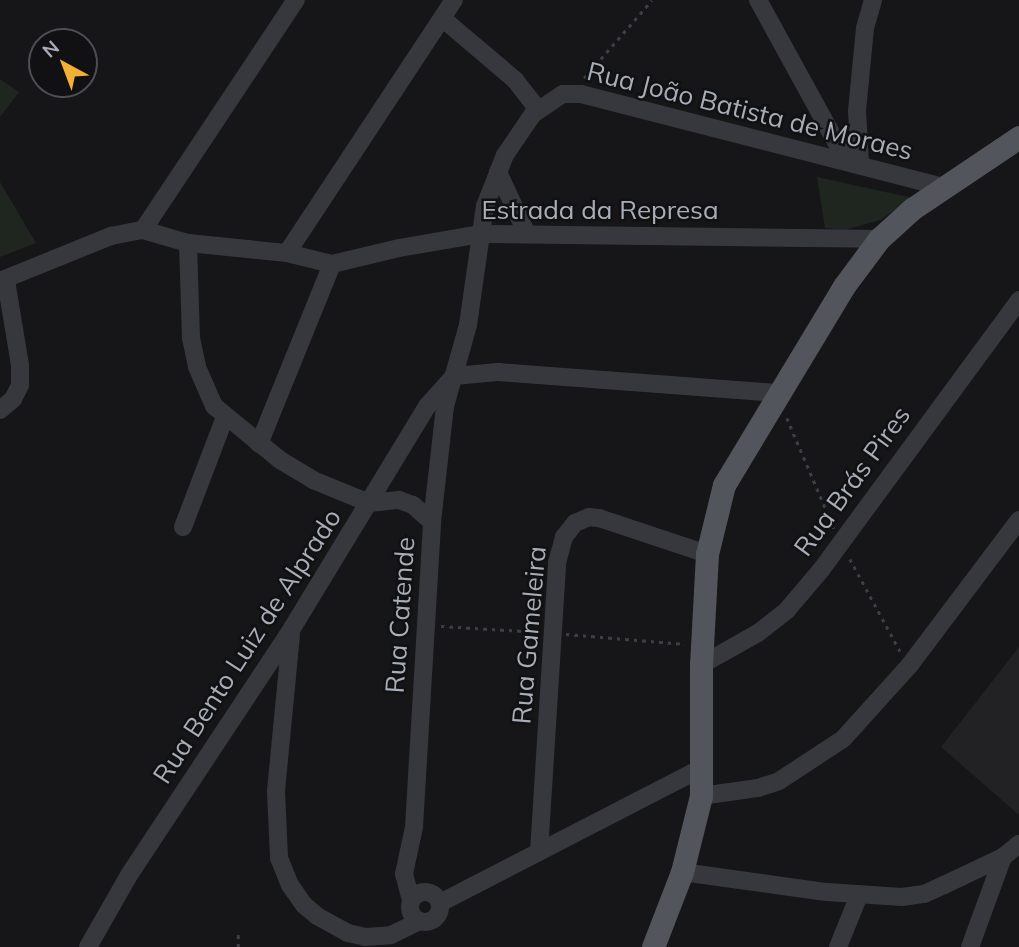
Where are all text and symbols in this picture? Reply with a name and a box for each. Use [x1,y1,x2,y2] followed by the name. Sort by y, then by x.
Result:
[28,28,98,98] north arrow
[37,35,64,62] text: N
[584,55,916,167] street label: Rua João Batista de Moraes
[481,194,719,226] street label: Estrada da Represa
[787,400,917,562] street label: Rua Brás Pires
[146,503,348,789] street label: Rua Bento Luiz de Alprado
[379,536,421,694] street label: Rua Catende
[506,545,552,725] street label: Rua Gameleira

